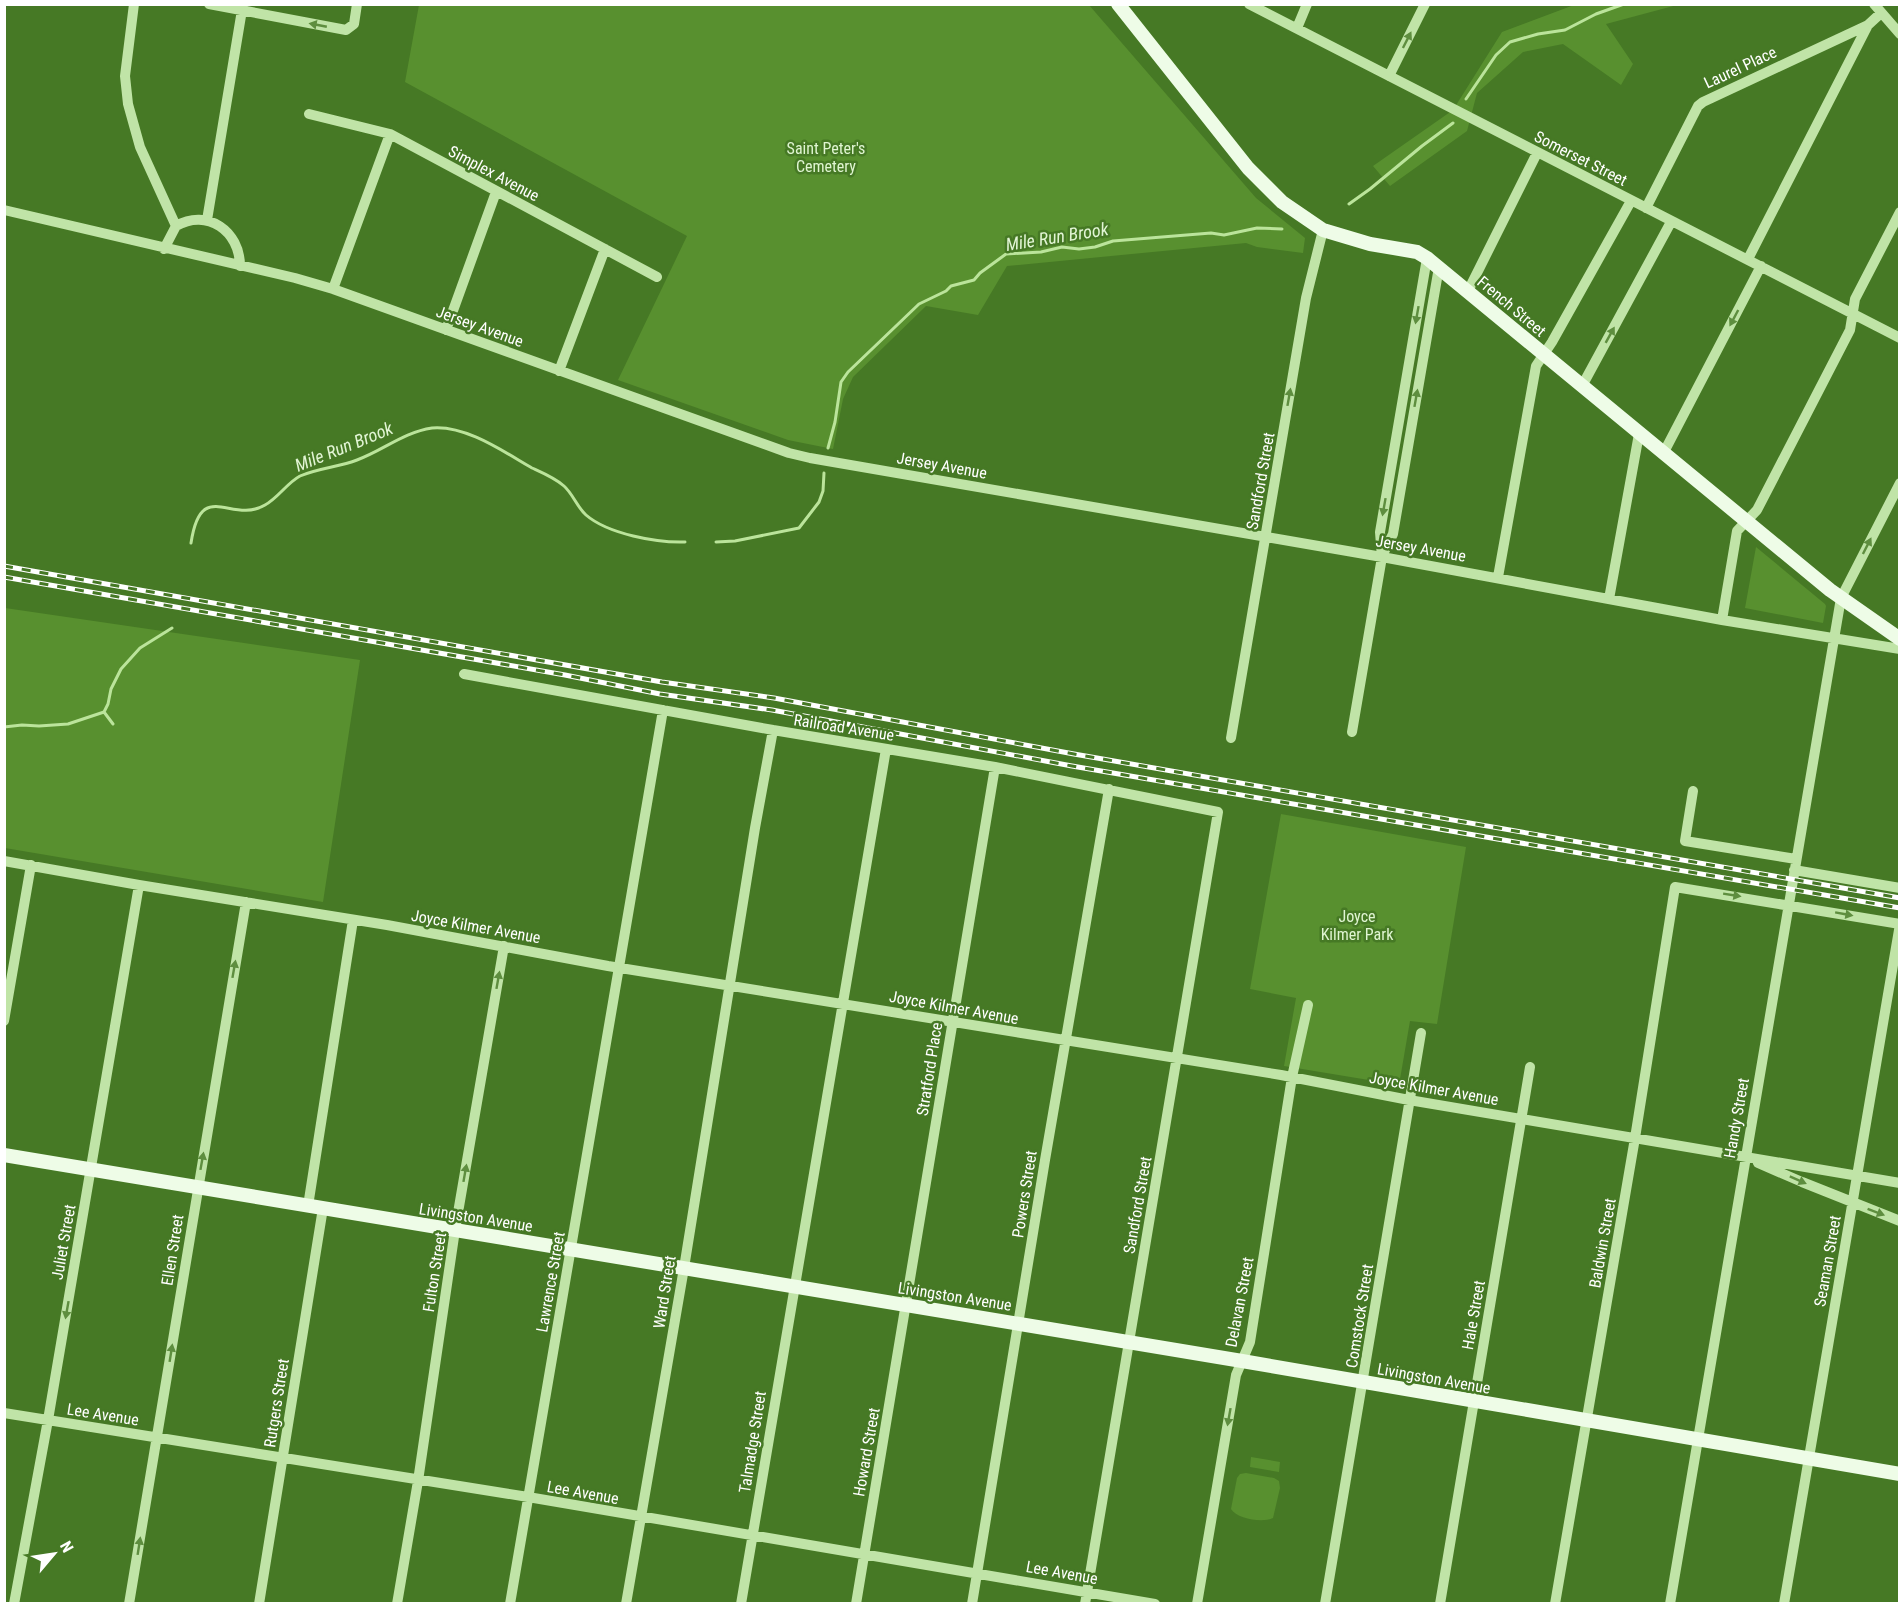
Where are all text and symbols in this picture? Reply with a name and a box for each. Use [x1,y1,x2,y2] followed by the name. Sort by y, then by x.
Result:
[308,20,327,29] one-way arrow
[1401,31,1411,49] one-way arrow
[1701,42,1779,92] street label: Laurel Place
[1531,127,1631,190] street label: Somerset Street
[787,139,865,176] park label: Saint Peter's Cemetery
[445,142,542,205] street label: Simplex Avenue
[1004,218,1111,255] water label: Mile Run Brook
[1473,272,1550,341] street label: French Street
[434,302,526,351] street label: Jersey Avenue
[1412,306,1421,325] one-way arrow
[1729,310,1739,327] one-way arrow
[1605,326,1615,343] one-way arrow
[1285,387,1294,406] one-way arrow
[1412,388,1421,407] one-way arrow
[292,417,397,476] water label: Mile Run Brook
[1243,431,1278,531] street label: Sandford Street
[895,448,988,483] street label: Jersey Avenue
[1379,498,1388,517] one-way arrow
[1374,531,1467,566] street label: Jersey Avenue
[1862,537,1872,555] one-way arrow
[792,710,896,745] street label: Railroad Avenue
[1722,891,1741,900] one-way arrow
[410,906,542,947] street label: Joyce Kilmer Avenue
[1321,907,1394,944] park label: Joyce Kilmer Park
[1834,910,1853,919] one-way arrow
[230,959,239,978] one-way arrow
[493,971,502,990] one-way arrow
[888,987,1020,1028] street label: Joyce Kilmer Avenue
[913,1021,946,1117] street label: Stratford Place
[1368,1068,1500,1109] street label: Joyce Kilmer Avenue
[1720,1076,1753,1160] street label: Handy Street
[1008,1149,1041,1239] street label: Powers Street
[198,1151,207,1170] one-way arrow
[1120,1155,1155,1255] street label: Sandford Street
[461,1163,470,1182] one-way arrow
[1789,1176,1806,1185] one-way arrow
[1585,1196,1620,1290] street label: Baldwin Street
[418,1199,534,1236] street label: Livingston Avenue
[48,1203,80,1281] street label: Juliet Street
[1867,1208,1885,1217] one-way arrow
[158,1213,188,1287] street label: Ellen Street
[1810,1214,1845,1308] street label: Seaman Street
[532,1230,569,1334] street label: Lawrence Street
[419,1231,450,1313] street label: Fulton Street
[649,1254,680,1330] street label: Ward Street
[1221,1255,1258,1349] street label: Delavan Street
[1342,1263,1377,1369] street label: Comstock Street
[897,1278,1013,1315] street label: Livingston Avenue
[1458,1279,1489,1351] street label: Hale Street
[62,1301,71,1320] one-way arrow
[166,1344,175,1363] one-way arrow
[260,1357,293,1449] street label: Rutgers Street
[1376,1359,1492,1398] street label: Livingston Avenue
[735,1389,770,1494] street label: Talmadge Street
[66,1399,140,1430] street label: Lee Avenue
[849,1406,884,1498] street label: Howard Street
[1224,1408,1233,1427] one-way arrow
[546,1477,620,1508] street label: Lee Avenue
[24,1524,84,1584] north arrow
[135,1536,144,1555] one-way arrow
[56,1538,77,1556] text: N
[1025,1557,1099,1588] street label: Lee Avenue

